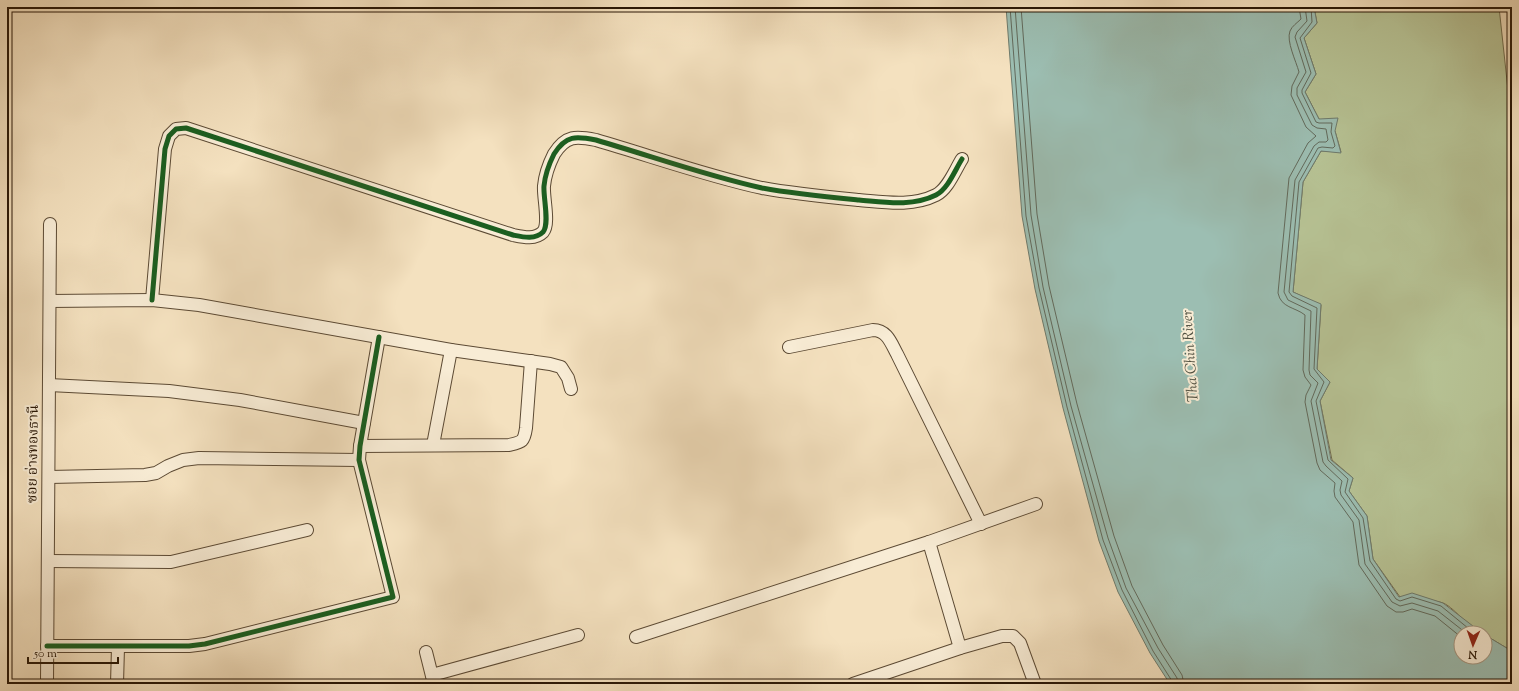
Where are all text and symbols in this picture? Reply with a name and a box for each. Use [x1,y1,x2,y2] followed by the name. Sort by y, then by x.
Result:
[1177,308,1205,403] water label: Tha Chin River
[23,405,45,503] street label: ซอย อ่างทองธานี
[1453,625,1493,665] north arrow
[28,639,118,665] scale bar
[33,645,57,663] text: 50 m
[1468,646,1478,662] text: N

